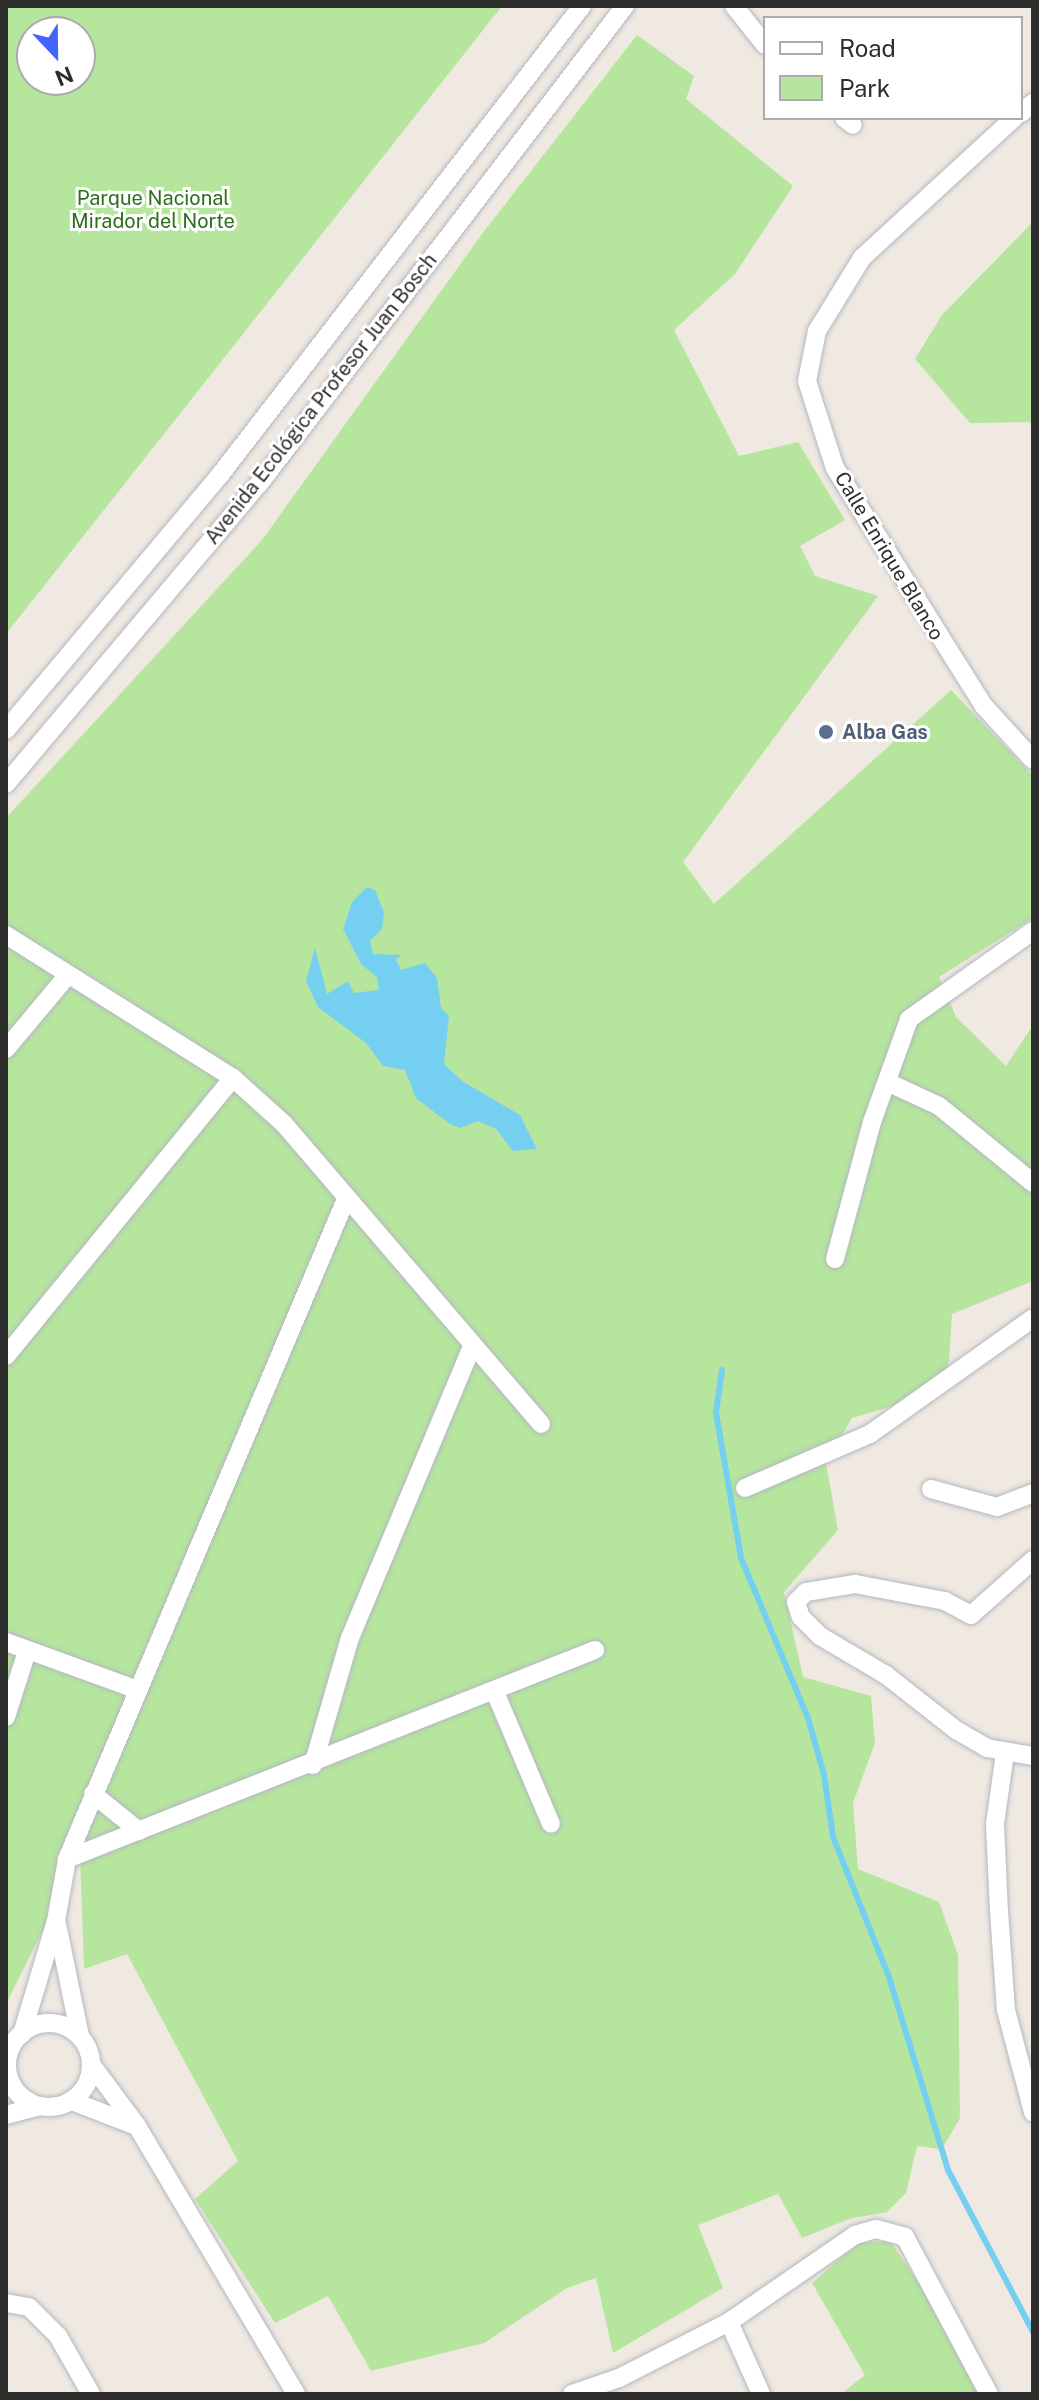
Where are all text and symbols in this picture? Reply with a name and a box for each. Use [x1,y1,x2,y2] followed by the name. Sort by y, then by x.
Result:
[16,16,96,96] north arrow
[763,16,1023,120] legend
[839,34,896,62] text: Road
[51,61,77,92] text: N
[839,74,890,102] text: Park
[71,186,235,233] park label: Parque Nacional Mirador del Norte
[200,249,442,549] street label: Avenida Ecológica Profesor Juan Bosch
[829,467,949,645] street label: Calle Enrique Blanco
[842,720,928,744] place label: Alba Gas
[817,723,835,741] marker: Alba Gas

